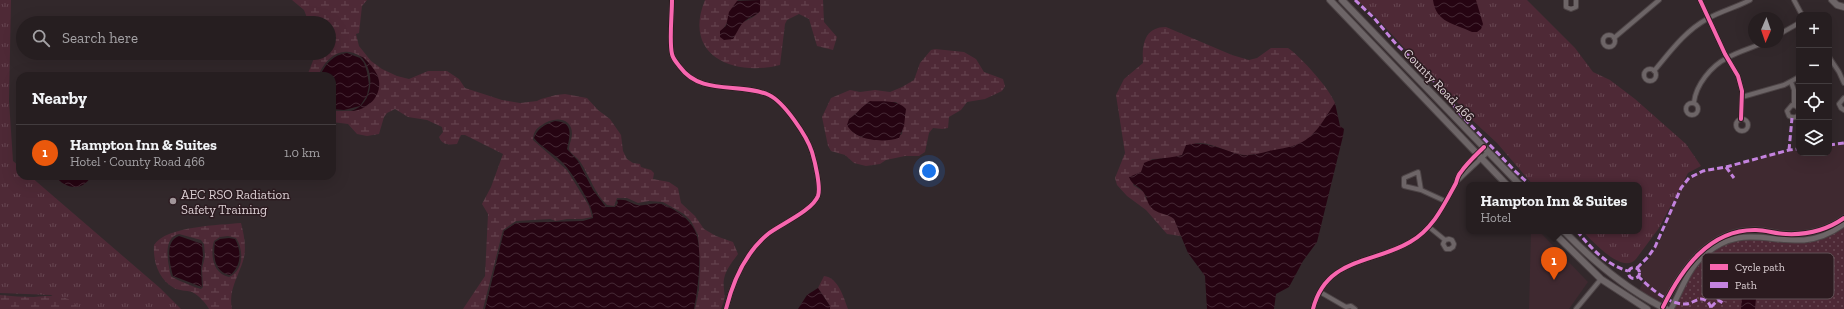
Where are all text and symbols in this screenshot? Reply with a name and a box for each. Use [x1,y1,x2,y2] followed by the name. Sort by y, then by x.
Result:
[1748,12,1784,48] north arrow
[1796,12,1832,156] map controls
[1796,12,1832,48] button: +
[16,16,336,60] search box
[30,27,52,49] icon: search
[62,29,138,47] text: Search here
[1400,45,1478,125] street label: County Road 466
[1796,48,1832,84] button: −
[1796,84,1832,120] button: locate
[32,88,87,108] text: Nearby
[1796,120,1832,156] button: layers
[70,136,217,154] text: Hampton Inn & Suites
[42,145,48,160] text: 1
[284,145,320,160] text: 1.0 km
[70,154,205,169] text: Hotel · County Road 466
[919,161,939,181] your location
[1466,182,1642,234] popup
[181,187,290,217] place label: AEC RSO Radiation Safety Training
[1481,192,1627,210] text: Hampton Inn & Suites
[168,196,178,206] marker: AEC RSO Radiation Safety Training
[1481,210,1511,225] text: Hotel
[1541,247,1567,280] pin: 1
[1702,253,1834,299] legend
[1735,261,1786,274] text: Cycle path
[1735,279,1758,292] text: Path

